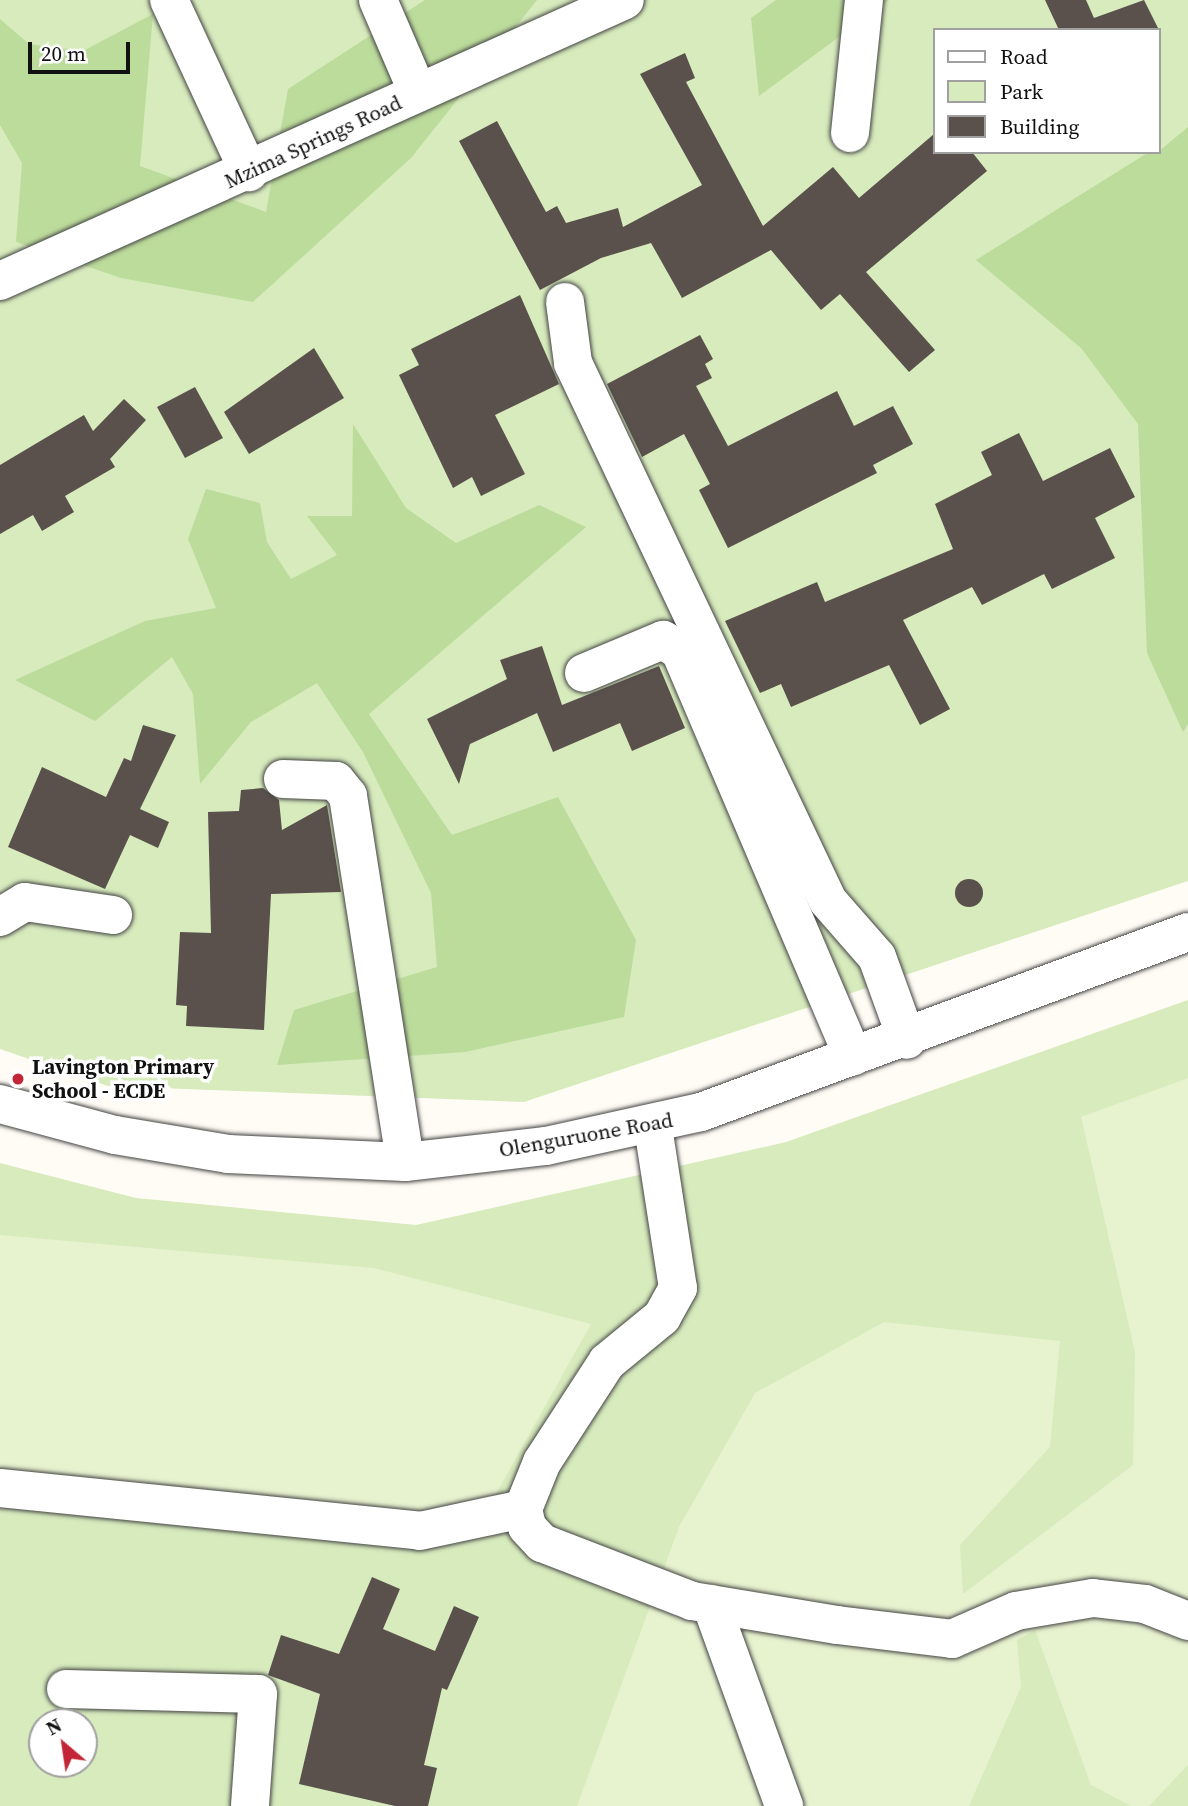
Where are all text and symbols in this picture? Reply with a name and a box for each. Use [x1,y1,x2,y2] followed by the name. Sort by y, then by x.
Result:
[32,28,133,72] scale bar
[932,28,1160,154] legend
[41,39,86,68] text: 20 m
[1000,42,1048,71] text: Road
[1000,77,1043,106] text: Park
[220,90,406,194] street label: Mzima Springs Road
[1000,112,1079,141] text: Building
[32,1054,214,1104] place label: Lavington Primary School - ECDE
[10,1071,26,1087] marker: Lavington Primary School - ECDE
[497,1107,675,1163] street label: Olenguruone Road
[28,1708,98,1778] north arrow
[41,1712,66,1741] text: N

